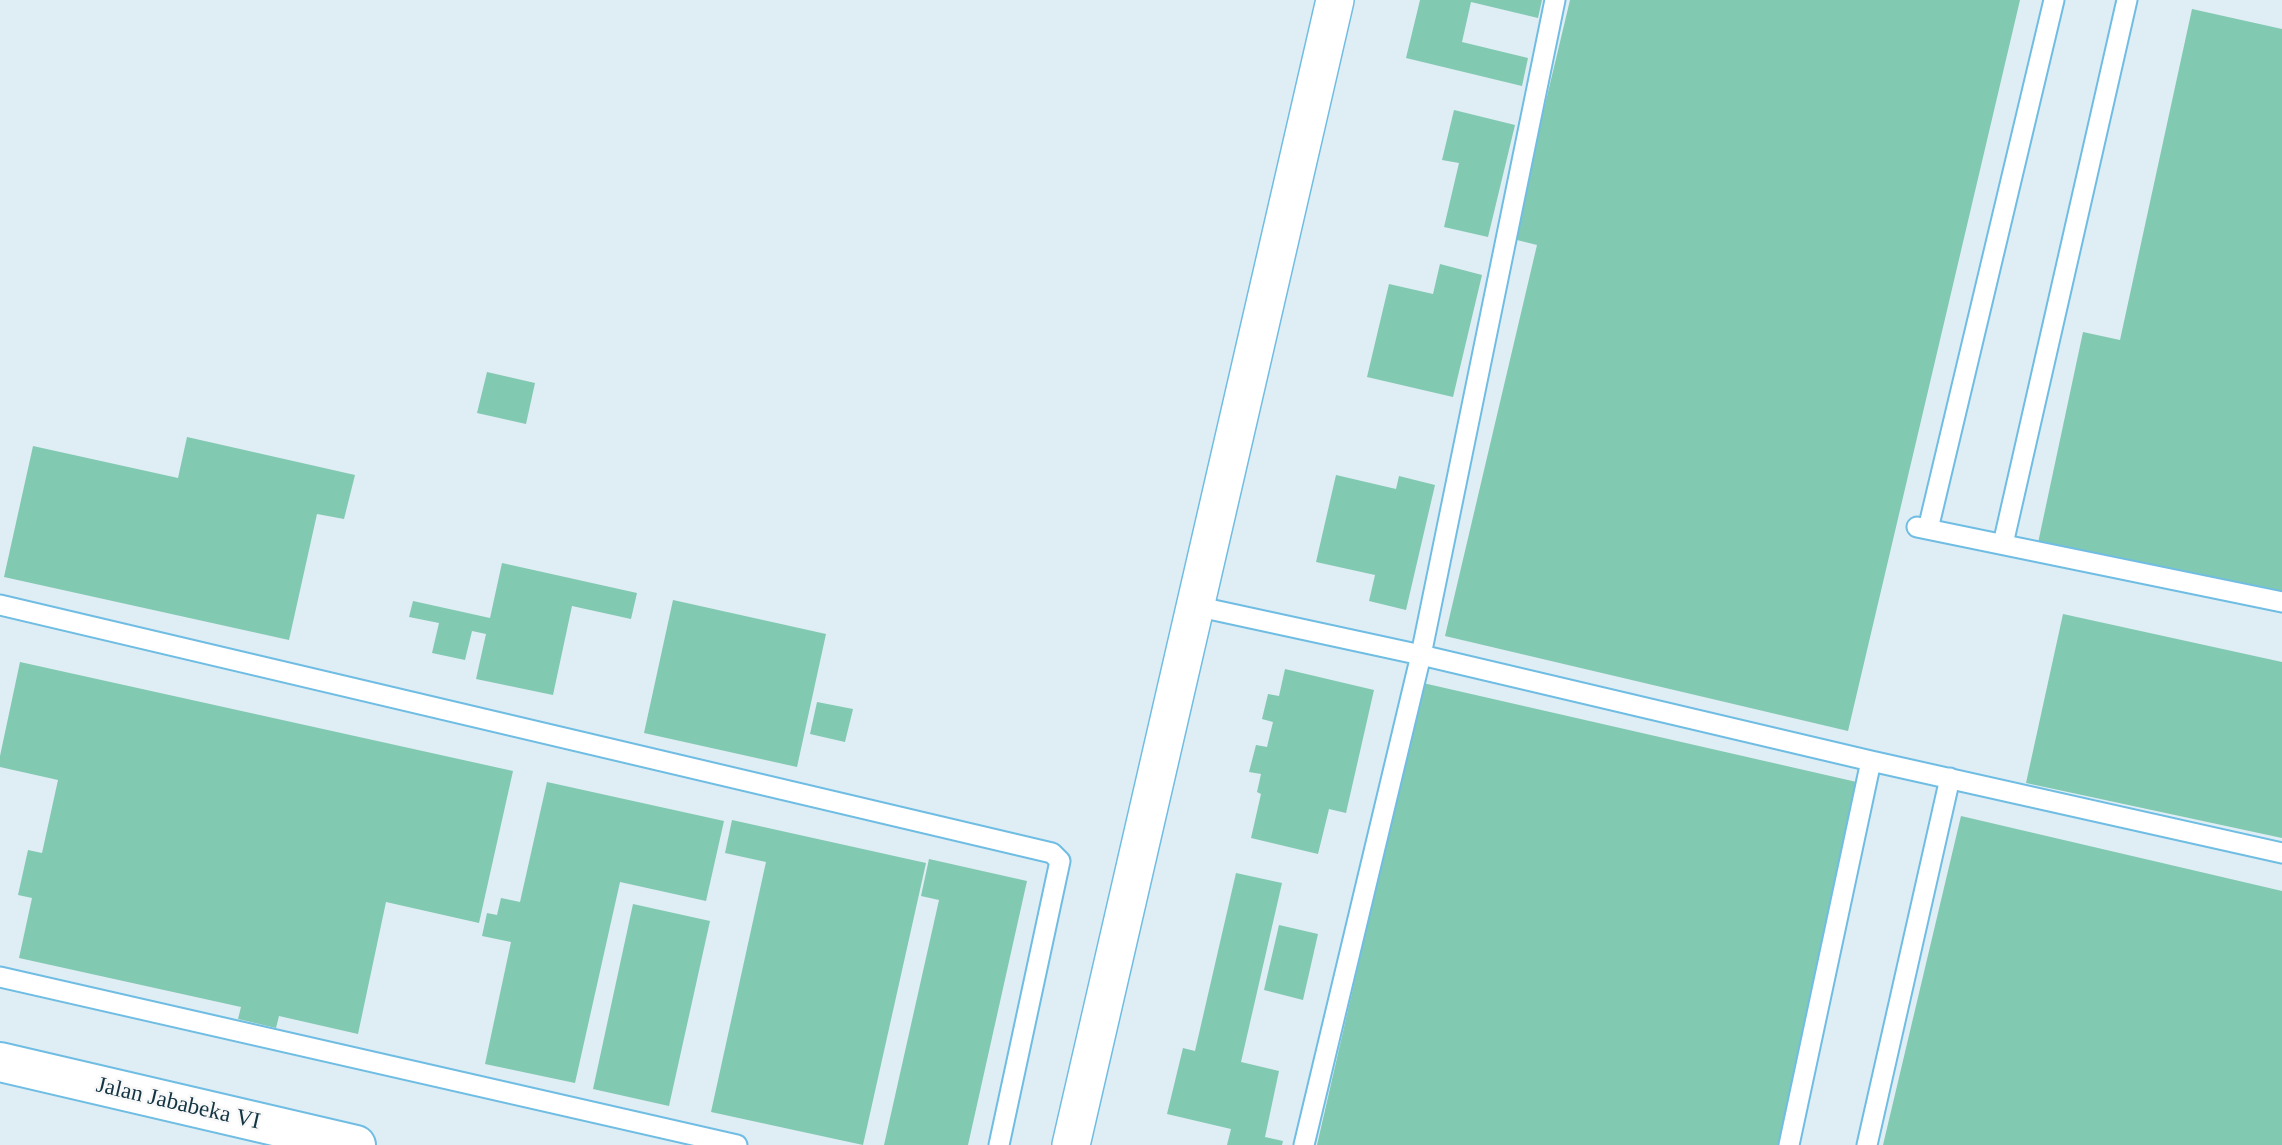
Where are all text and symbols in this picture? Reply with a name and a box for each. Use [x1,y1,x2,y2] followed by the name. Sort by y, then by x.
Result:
[93,1072,263,1136] street label: Jalan Jababeka VI

